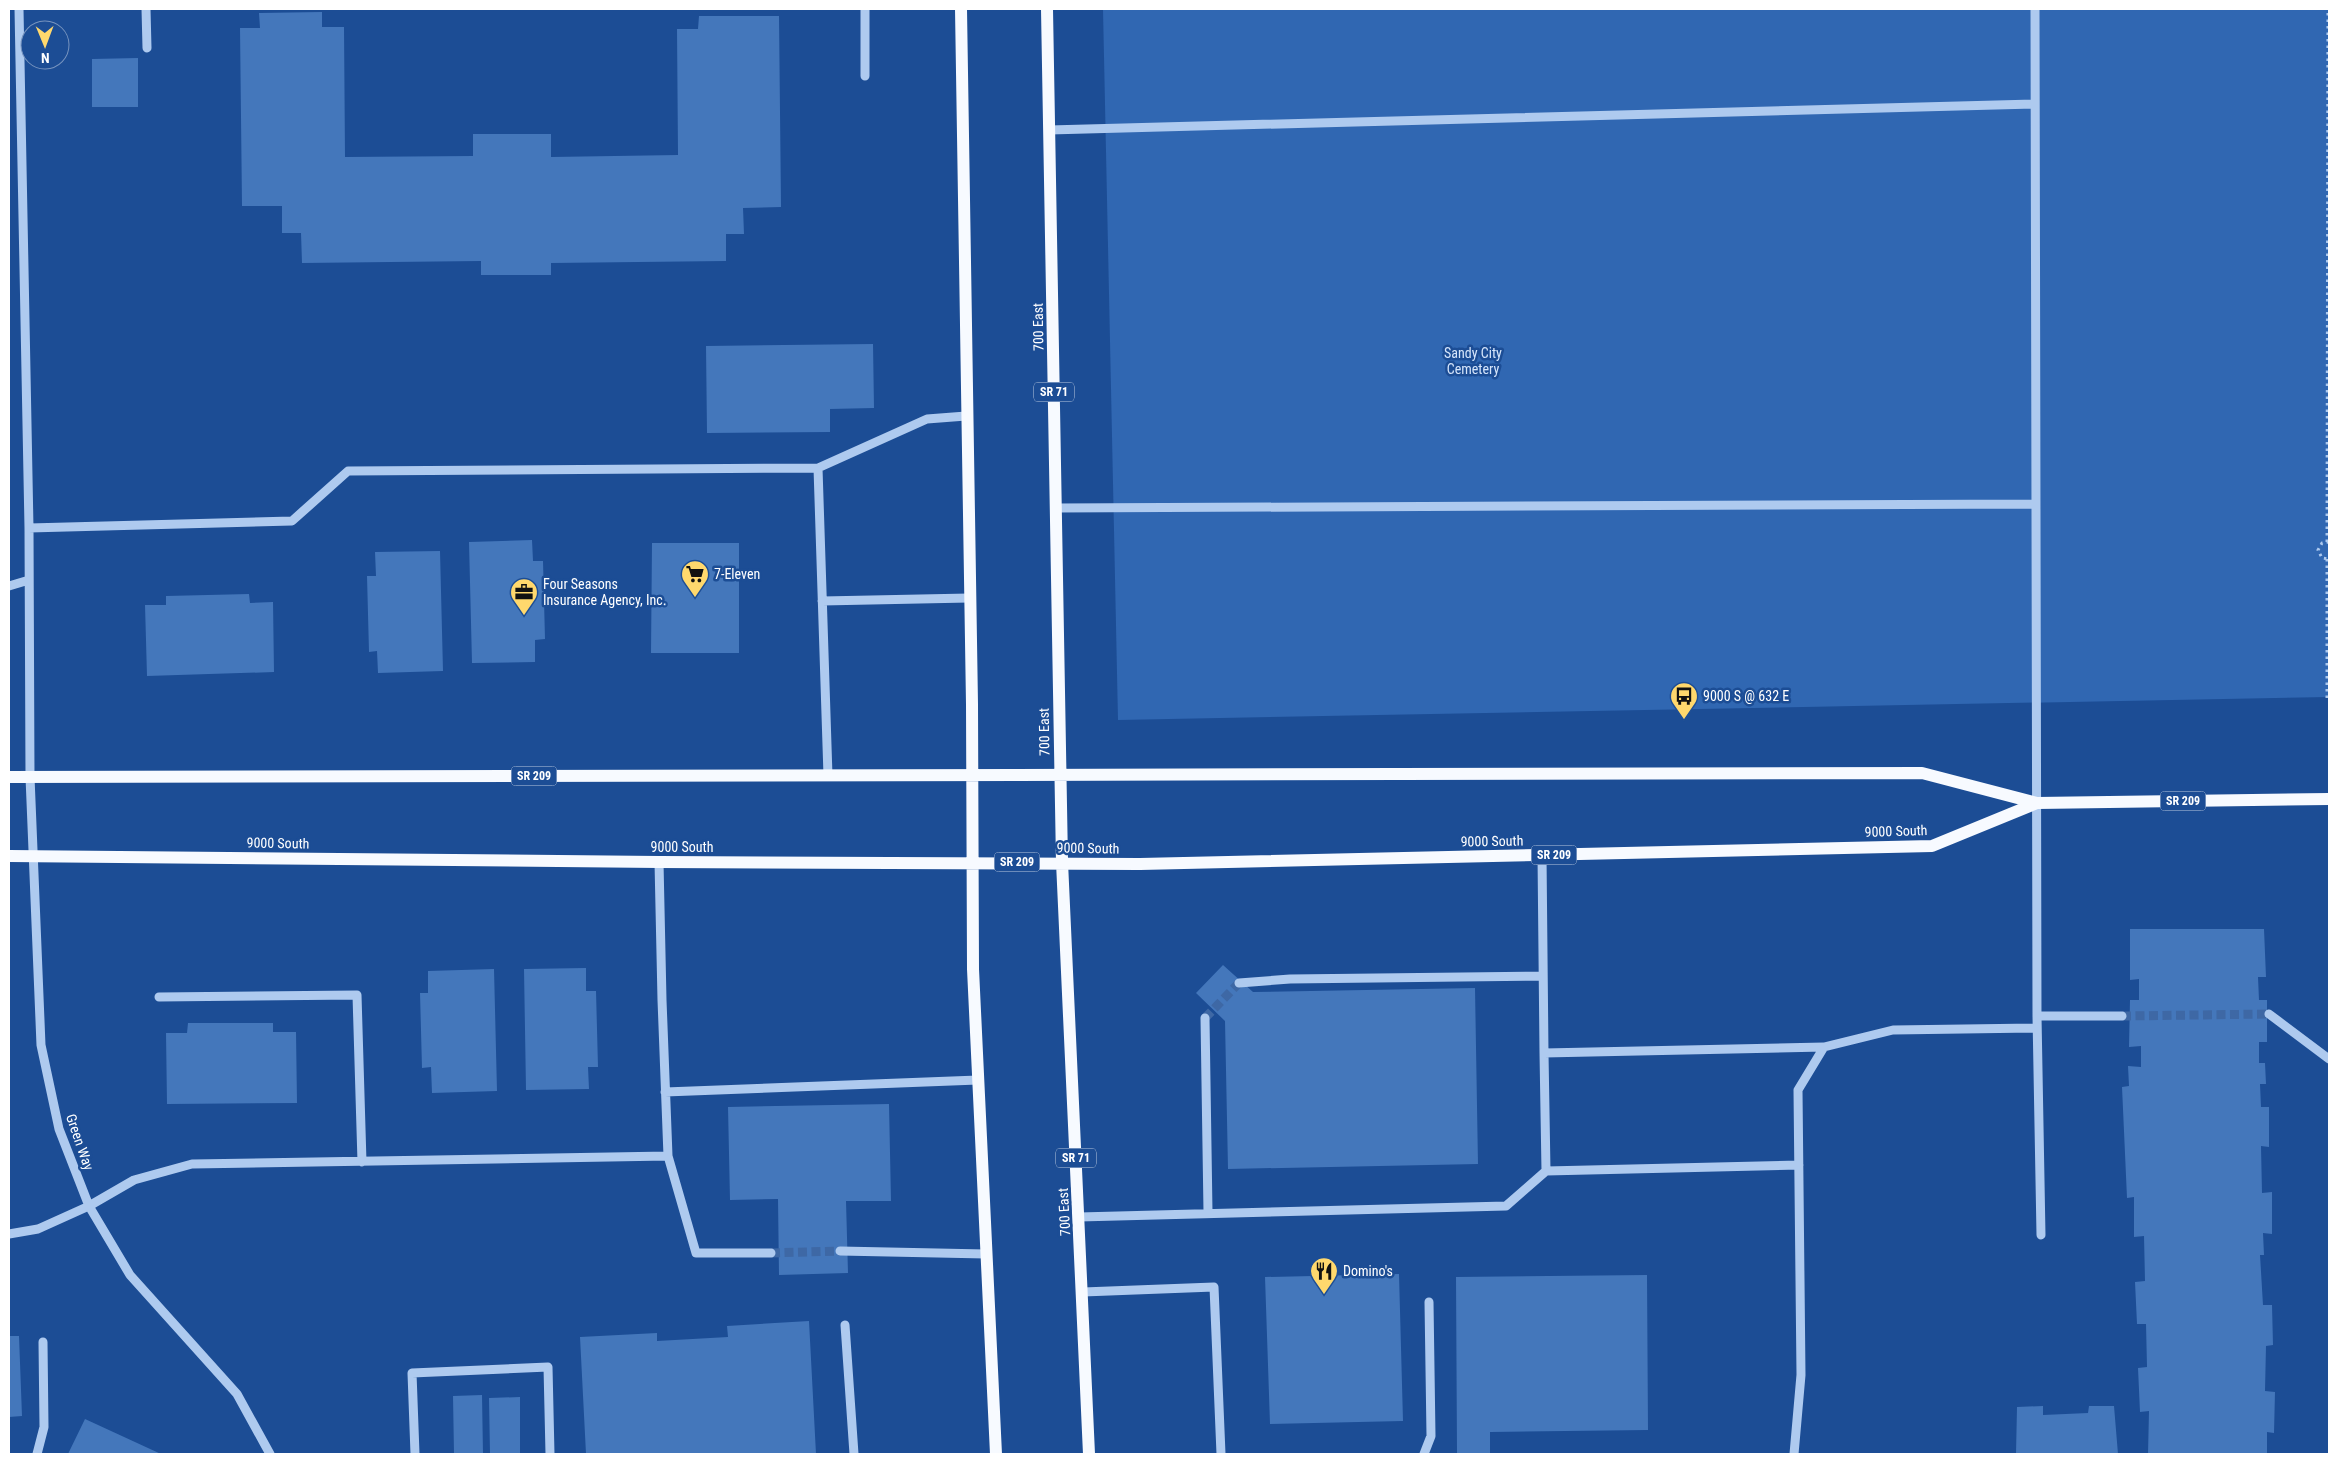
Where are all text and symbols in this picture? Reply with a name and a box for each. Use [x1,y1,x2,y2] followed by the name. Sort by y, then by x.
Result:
[20,20,70,70] north arrow
[41,50,50,66] text: N
[1030,303,1046,351] street label: 700 East
[1444,345,1502,377] park label: Sandy City Cemetery
[1034,382,1074,402] road number: SR 71
[680,559,710,598] supermarket icon: 7-Eleven
[714,566,760,582] place label: 7-Eleven
[543,576,666,608] place label: Four Seasons Insurance Agency, Inc.
[509,577,539,616] office icon: Four Seasons Insurance Agency, Inc.
[1669,681,1699,720] bus stop icon: 9000 S @ 632 E
[1703,688,1789,704] place label: 9000 S @ 632 E
[1036,708,1052,756] street label: 700 East
[512,766,556,786] road number: SR 209
[2160,791,2206,810] road number: SR 209
[1864,822,1928,840] street label: 9000 South
[1460,832,1524,850] street label: 9000 South
[246,834,310,852] street label: 9000 South
[651,839,713,855] street label: 9000 South
[1056,839,1120,857] street label: 9000 South
[1532,846,1576,864] road number: SR 209
[994,852,1040,872] road number: SR 209
[63,1112,97,1172] street label: Green Way
[1056,1148,1096,1168] road number: SR 71
[1055,1188,1073,1236] street label: 700 East
[1309,1256,1339,1295] restaurant icon: Domino's
[1343,1263,1393,1279] place label: Domino's

